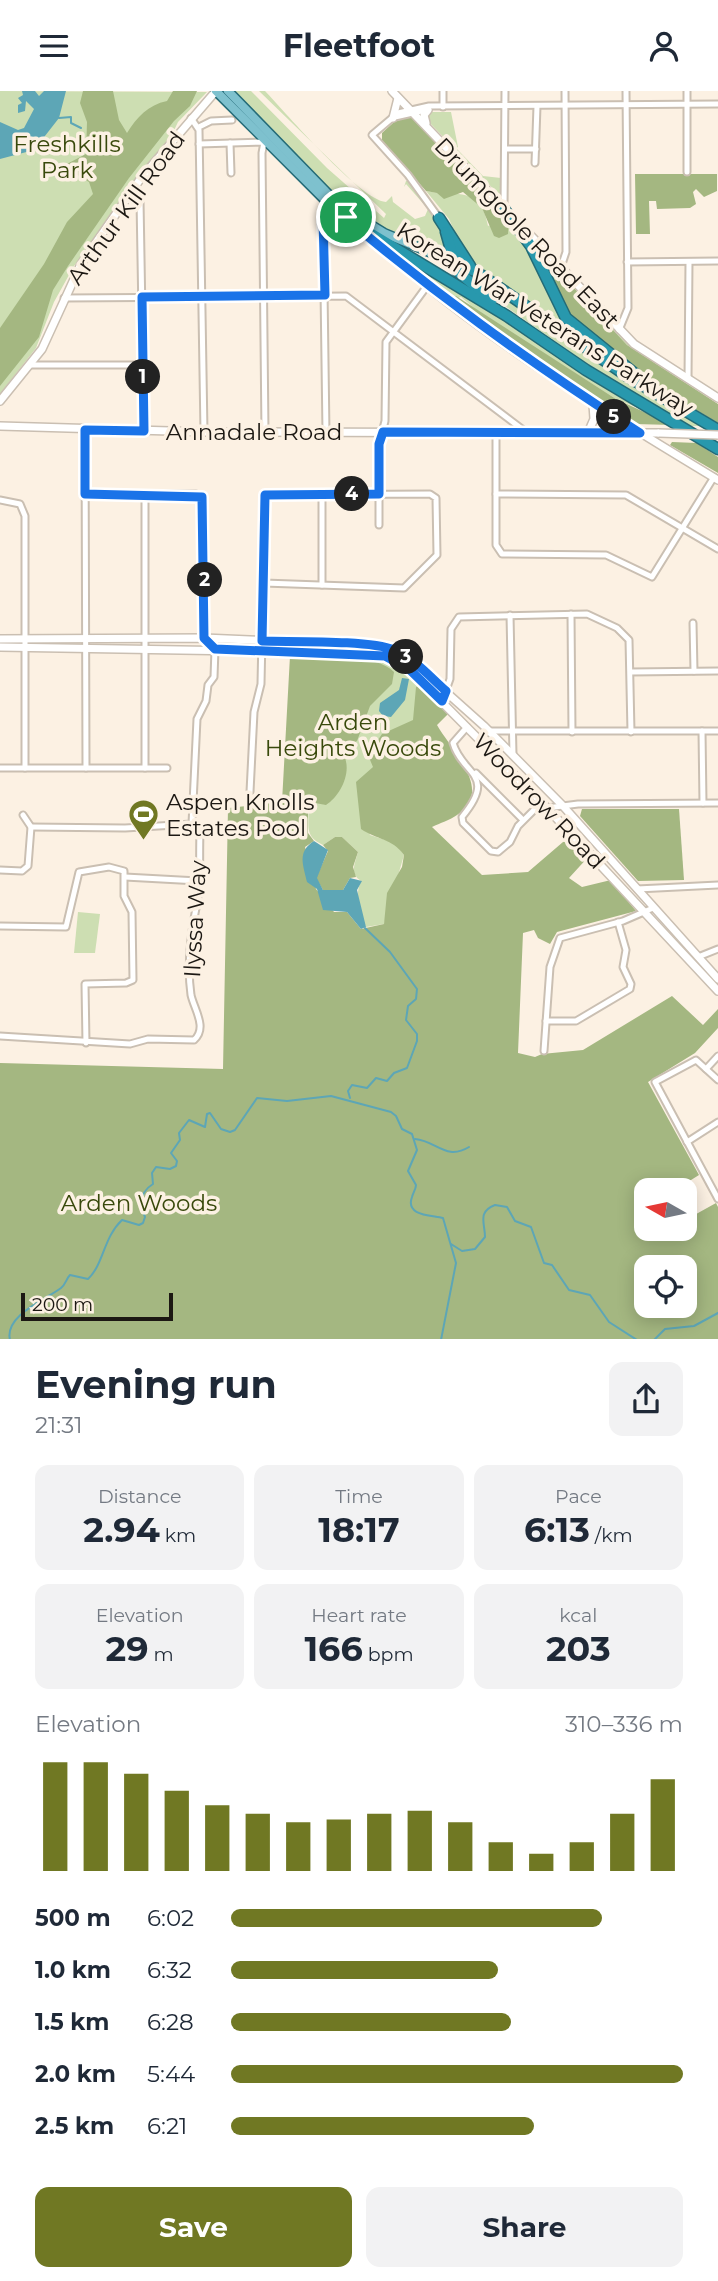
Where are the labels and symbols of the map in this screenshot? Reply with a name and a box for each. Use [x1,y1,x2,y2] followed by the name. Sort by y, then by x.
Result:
[61,126,191,290] street label: Arthur Kill Road
[13,130,121,184] park label: Freshkills Park
[429,132,625,334] street label: Drumgoole Road East
[316,187,376,247] pin
[392,216,699,422] street label: Korean War Veterans Parkway
[125,359,160,395] pin: 1
[596,399,632,435] pin: 5
[166,418,342,446] street label: Annadale Road
[334,477,370,511] pin: 4
[188,563,222,597] pin: 2
[388,639,424,675] pin: 3
[265,708,441,762] park label: Arden Heights Woods
[467,727,611,875] street label: Woodrow Road
[166,788,314,842] place label: Aspen Knolls Estates Pool
[126,798,160,842] sports icon: Aspen Knolls Estates Pool
[178,859,212,978] street label: Ilyssa Way
[634,1178,696,1241] north arrow
[61,1189,217,1217] park label: Arden Woods
[21,1290,173,1322] scale bar

